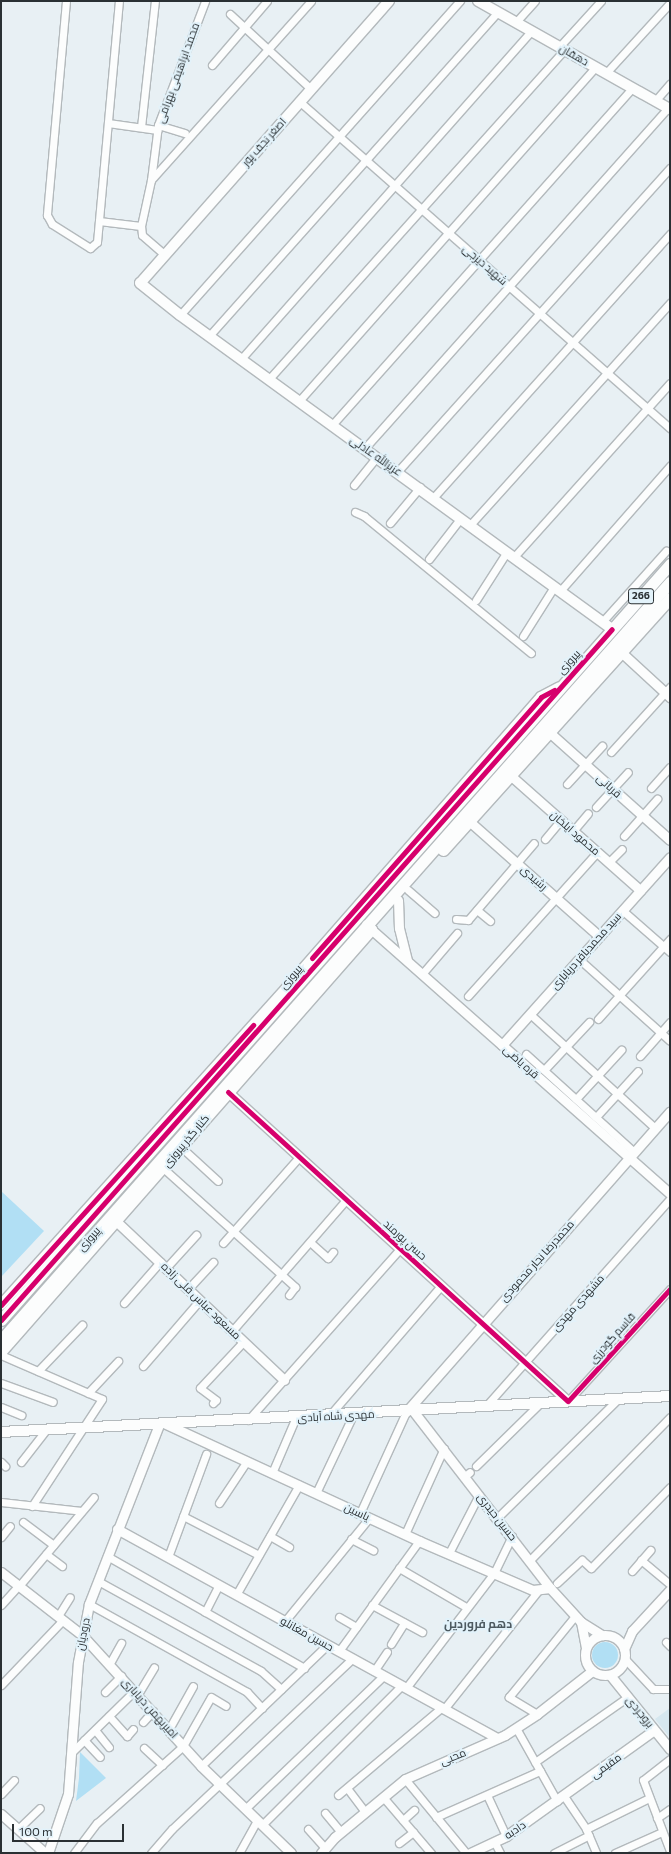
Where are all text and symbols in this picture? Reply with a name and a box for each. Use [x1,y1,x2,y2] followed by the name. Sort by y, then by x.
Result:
[154,21,202,125] street label: محمد ابراهیمی بهرامی
[557,41,591,69] street label: دهقان
[239,115,289,169] street label: اصغر نجف پور
[460,242,510,288] street label: شهید دیزجی
[347,433,405,479] street label: عزیزالله عادلی
[628,588,654,604] road number: 266
[555,647,583,677] street label: پیروزی
[594,771,624,801] street label: قربانی
[548,808,602,858] street label: محمود ایلخان
[518,863,550,893] street label: رشیدی
[548,910,624,992] street label: سید محمدباقر دریاباری
[277,962,305,992] street label: پیروزی
[500,1043,542,1081] street label: قره یاضی
[160,1112,212,1170] street label: کنار گذر پیروزی
[381,1217,429,1263] street label: حسن پورمند
[497,1218,577,1304] street label: محمدرضا نجار محمودی
[75,1224,103,1254] street label: پیروزی
[159,1260,243,1342] street label: مسعود عباس قلی زاده
[549,1272,607,1334] street label: مشهدی مهدی
[586,1310,638,1366] street label: قاسم گودرزی
[297,1407,375,1425] street label: مهدی شاه آبادی
[474,1491,520,1543] street label: حسین حیدری
[342,1500,372,1524] street label: یاسین
[278,1614,336,1654] street label: حسین مغانلو
[73,1617,93,1651] street label: درودیان
[444,1617,512,1631] district label: دهم فروردین
[119,1675,181,1741] street label: امیربهمن دریاباری
[623,1694,657,1730] street label: بروجردی
[438,1746,468,1768] street label: محبی
[588,1751,624,1781] street label: مقیمی
[14,1816,126,1842] scale bar
[502,1818,528,1842] street label: دادبه
[19,1824,53,1838] text: 100 m

